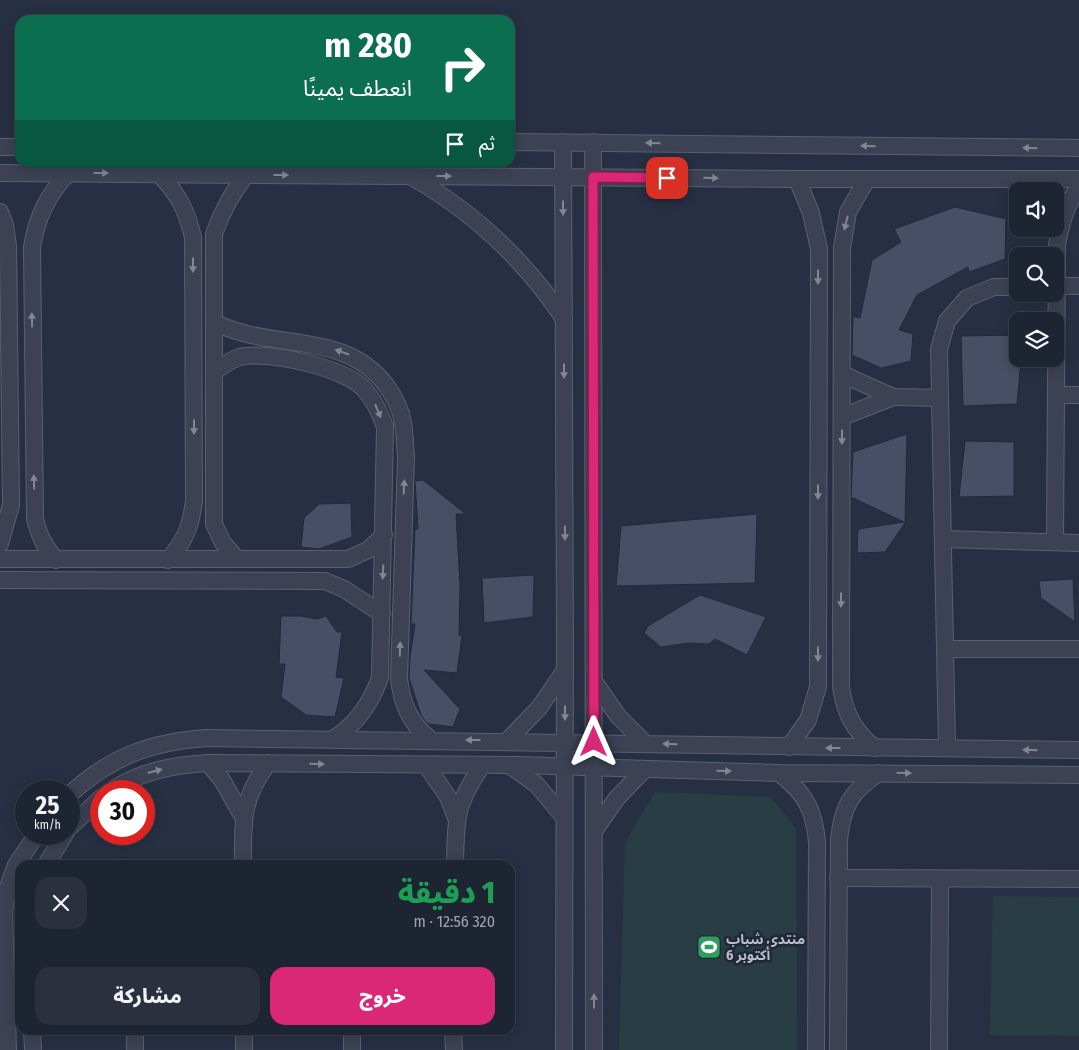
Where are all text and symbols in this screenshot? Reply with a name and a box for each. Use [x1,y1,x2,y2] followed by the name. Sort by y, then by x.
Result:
[324,24,412,66] text: 280 m
[430,35,495,100] icon: right
[303,75,412,102] text: انعطف يمينًا
[441,130,469,158] icon: arrive
[479,132,495,155] text: ثم
[645,139,661,147] one-way arrow
[860,142,876,150] one-way arrow
[1022,144,1038,152] one-way arrow
[646,157,688,199] pin
[653,164,681,192] icon: arrive
[93,169,109,177] one-way arrow
[273,171,289,179] one-way arrow
[436,172,452,180] one-way arrow
[703,174,719,182] one-way arrow
[1009,182,1064,367] map controls
[1009,182,1064,237] button: sound
[559,200,567,216] one-way arrow
[842,215,850,230] one-way arrow
[1009,247,1064,302] button: search
[189,257,197,273] one-way arrow
[814,269,822,285] one-way arrow
[28,311,36,327] one-way arrow
[1009,312,1064,367] button: layers
[334,348,349,355] one-way arrow
[560,363,568,379] one-way arrow
[375,404,383,418] one-way arrow
[190,420,198,436] one-way arrow
[838,430,846,446] one-way arrow
[30,474,38,490] one-way arrow
[401,479,409,495] one-way arrow
[814,484,822,500] one-way arrow
[561,525,569,541] one-way arrow
[378,564,386,580] one-way arrow
[837,592,845,608] one-way arrow
[396,641,404,657] one-way arrow
[814,647,822,663] one-way arrow
[561,705,569,721] one-way arrow
[567,715,619,767] position arrow
[465,736,481,744] one-way arrow
[662,740,678,748] one-way arrow
[825,744,841,752] one-way arrow
[1022,746,1038,754] one-way arrow
[309,760,325,768] one-way arrow
[148,767,163,775] one-way arrow
[717,768,733,776] one-way arrow
[897,769,913,777] one-way arrow
[90,780,155,845] speed limit sign: 30
[36,791,59,821] text: 25
[34,818,61,832] text: km/h
[398,875,495,911] text: 1 دقيقة
[35,877,87,929] button: close
[414,912,495,931] text: 320 m · 12:56
[726,931,805,964] place label: منتدى شباب 6 أكتوبر
[696,934,722,960] sports icon: منتدى شباب 6 أكتوبر
[35,967,260,1025] button: مشاركة
[270,967,495,1025] button: خروج
[590,993,598,1009] one-way arrow

